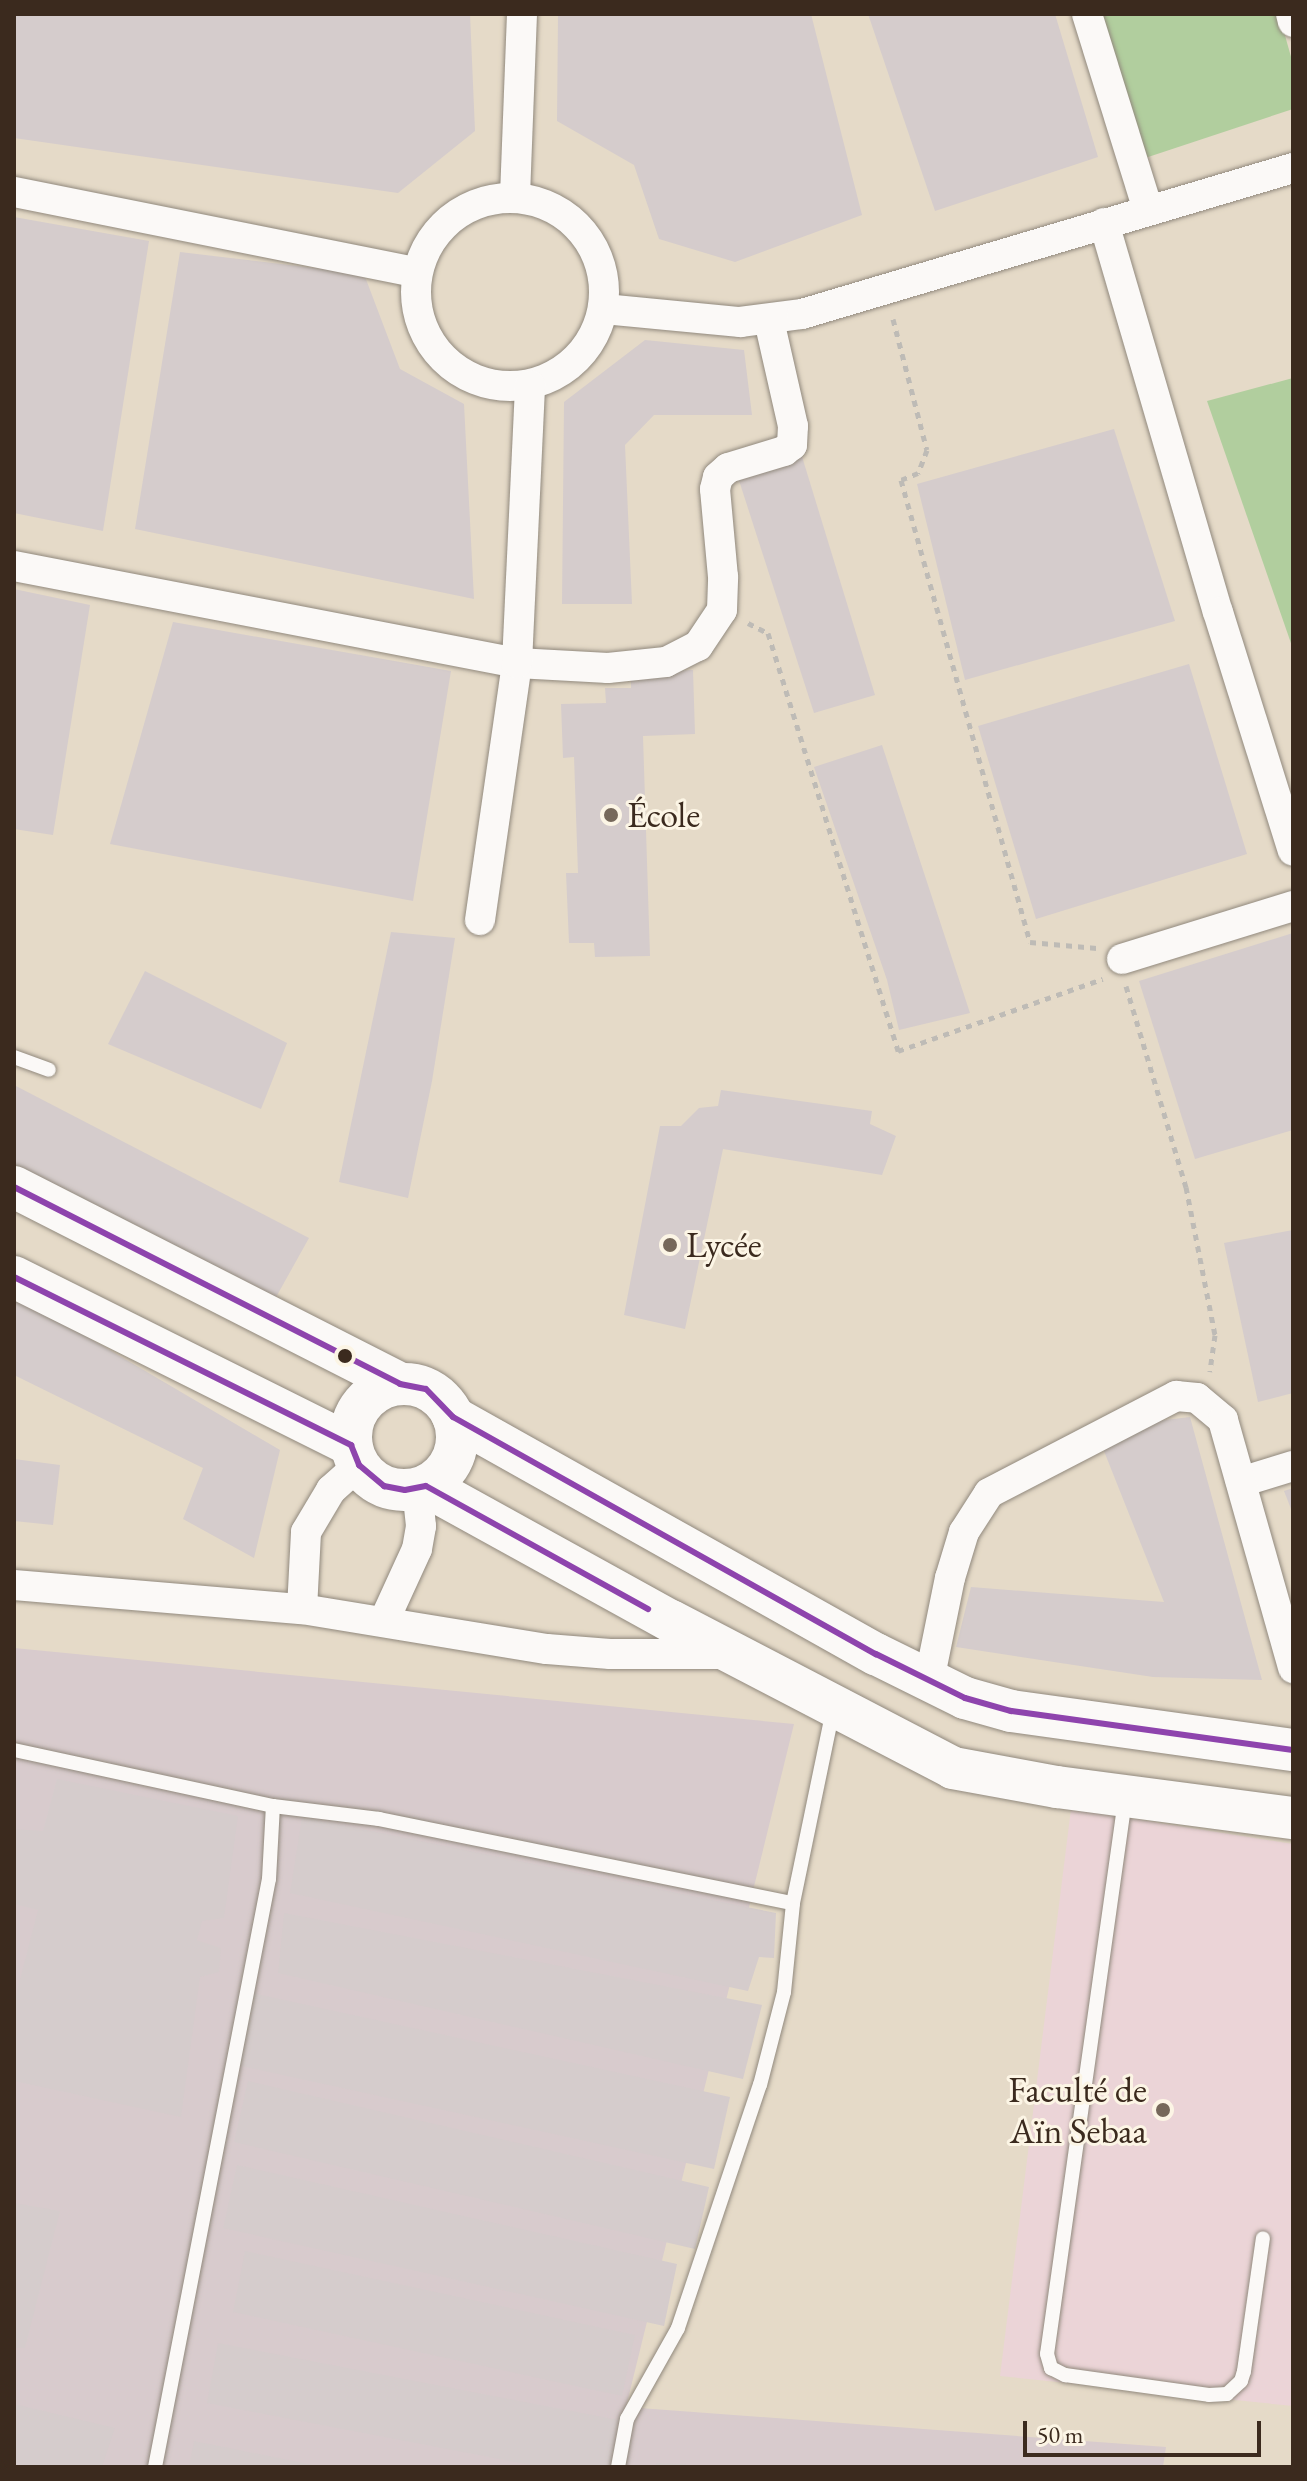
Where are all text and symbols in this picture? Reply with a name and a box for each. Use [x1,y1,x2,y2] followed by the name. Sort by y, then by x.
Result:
[627,793,700,837] place label: École
[602,806,620,824] marker: École
[686,1223,762,1267] place label: Lycée
[661,1236,679,1254] marker: Lycée
[337,1348,353,1364] unlabelled marker
[1008,2067,1147,2152] place label: Faculté de Aïn Sebaa
[1154,2101,1172,2119] marker: Faculté de Aïn Sebaa
[1027,2405,1265,2455] scale bar
[1037,2419,1084,2450] text: 50 m

